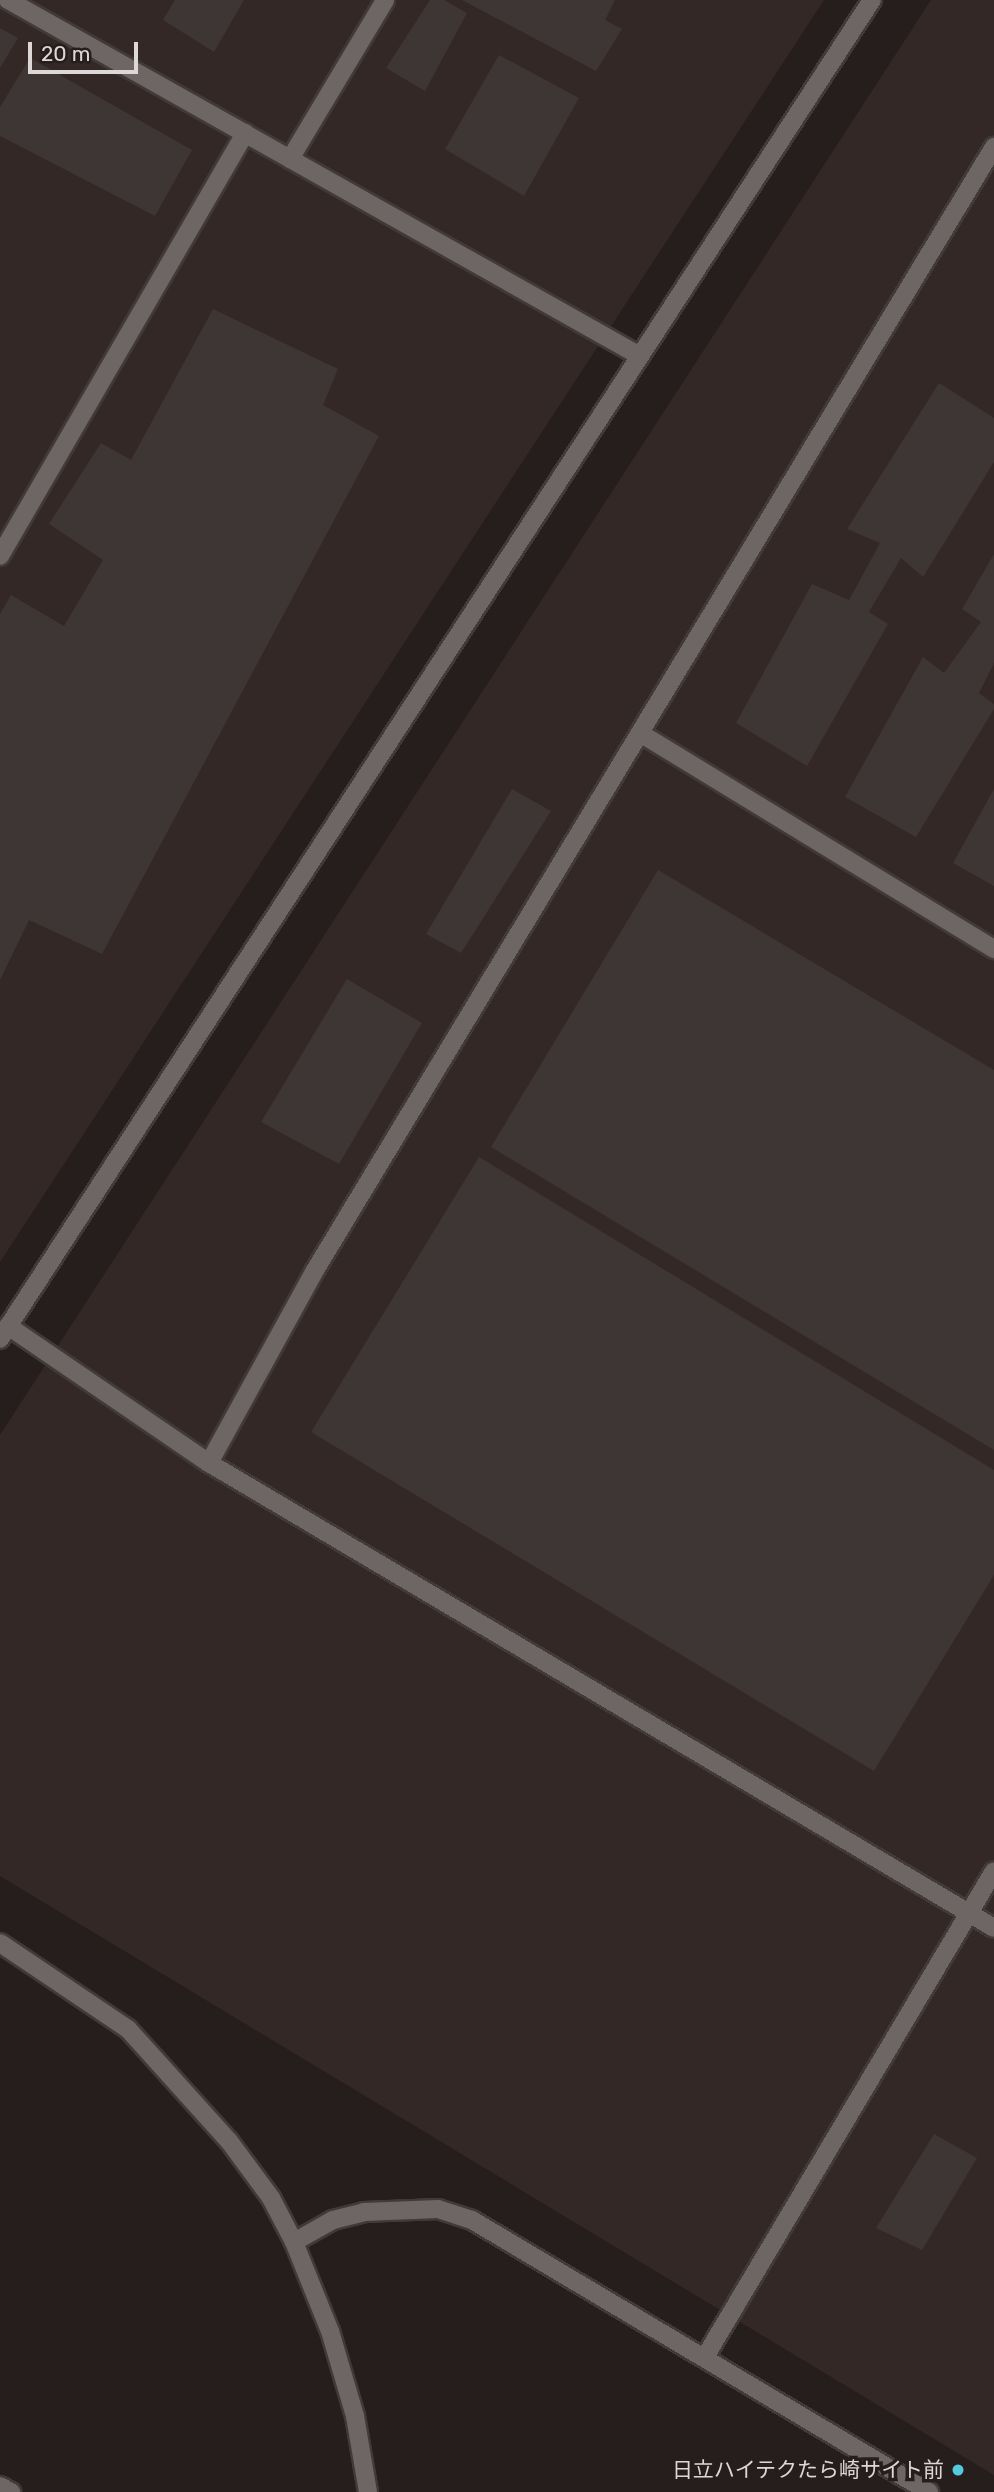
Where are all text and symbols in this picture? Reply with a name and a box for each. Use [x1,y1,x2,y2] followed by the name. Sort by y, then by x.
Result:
[32,28,142,72] scale bar
[41,41,90,66] text: 20 m
[671,2457,944,2483] place label: 日立ハイテクたら崎サイト前
[950,2462,966,2478] marker: 日立ハイテクたら崎サイト前

